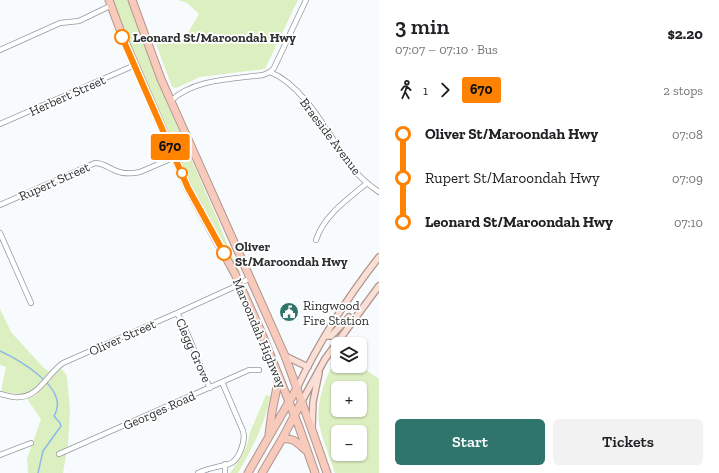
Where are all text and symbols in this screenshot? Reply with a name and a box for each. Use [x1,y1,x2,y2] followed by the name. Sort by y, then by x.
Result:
[395,13,449,40] text: 3 min
[667,25,703,43] text: $2.20
[114,29,130,45] marker: Leonard St/Maroondah Hwy
[133,30,296,45] place label: Leonard St/Maroondah Hwy
[395,42,498,57] text: 07:07 – 07:10 · Bus
[27,72,108,119] street label: Herbert Street
[395,79,417,101] icon: walk
[434,79,456,101] icon: forward
[470,81,493,98] text: 670
[423,83,428,98] text: 1
[663,83,703,98] text: 2 stops
[297,95,364,178] street label: Braeside Avenue
[425,125,598,143] text: Oliver St/Maroondah Hwy
[672,127,703,142] text: 07:08
[147,134,193,160] line badge: 670
[159,138,181,155] text: 670
[16,159,92,204] street label: Rupert Street
[176,167,188,179] unlabelled marker
[425,169,600,187] text: Rupert St/Maroondah Hwy
[672,171,703,186] text: 07:09
[425,213,613,231] text: Leonard St/Maroondah Hwy
[674,215,703,230] text: 07:10
[235,239,348,269] place label: Oliver St/Maroondah Hwy
[216,245,232,261] marker: Oliver St/Maroondah Hwy
[230,276,290,391] street label: Maroondah Highway
[303,298,370,328] place label: Ringwood Fire Station
[278,301,300,323] public building icon: Ringwood Fire Station
[87,316,158,359] street label: Oliver Street
[173,316,214,385] street label: Clegg Grove
[331,337,367,461] map controls
[331,337,367,373] button: layers
[331,381,367,417] button: +
[121,388,197,433] street label: Georges Road
[395,419,545,465] button: Start
[553,419,703,465] button: Tickets
[331,425,367,461] button: −

